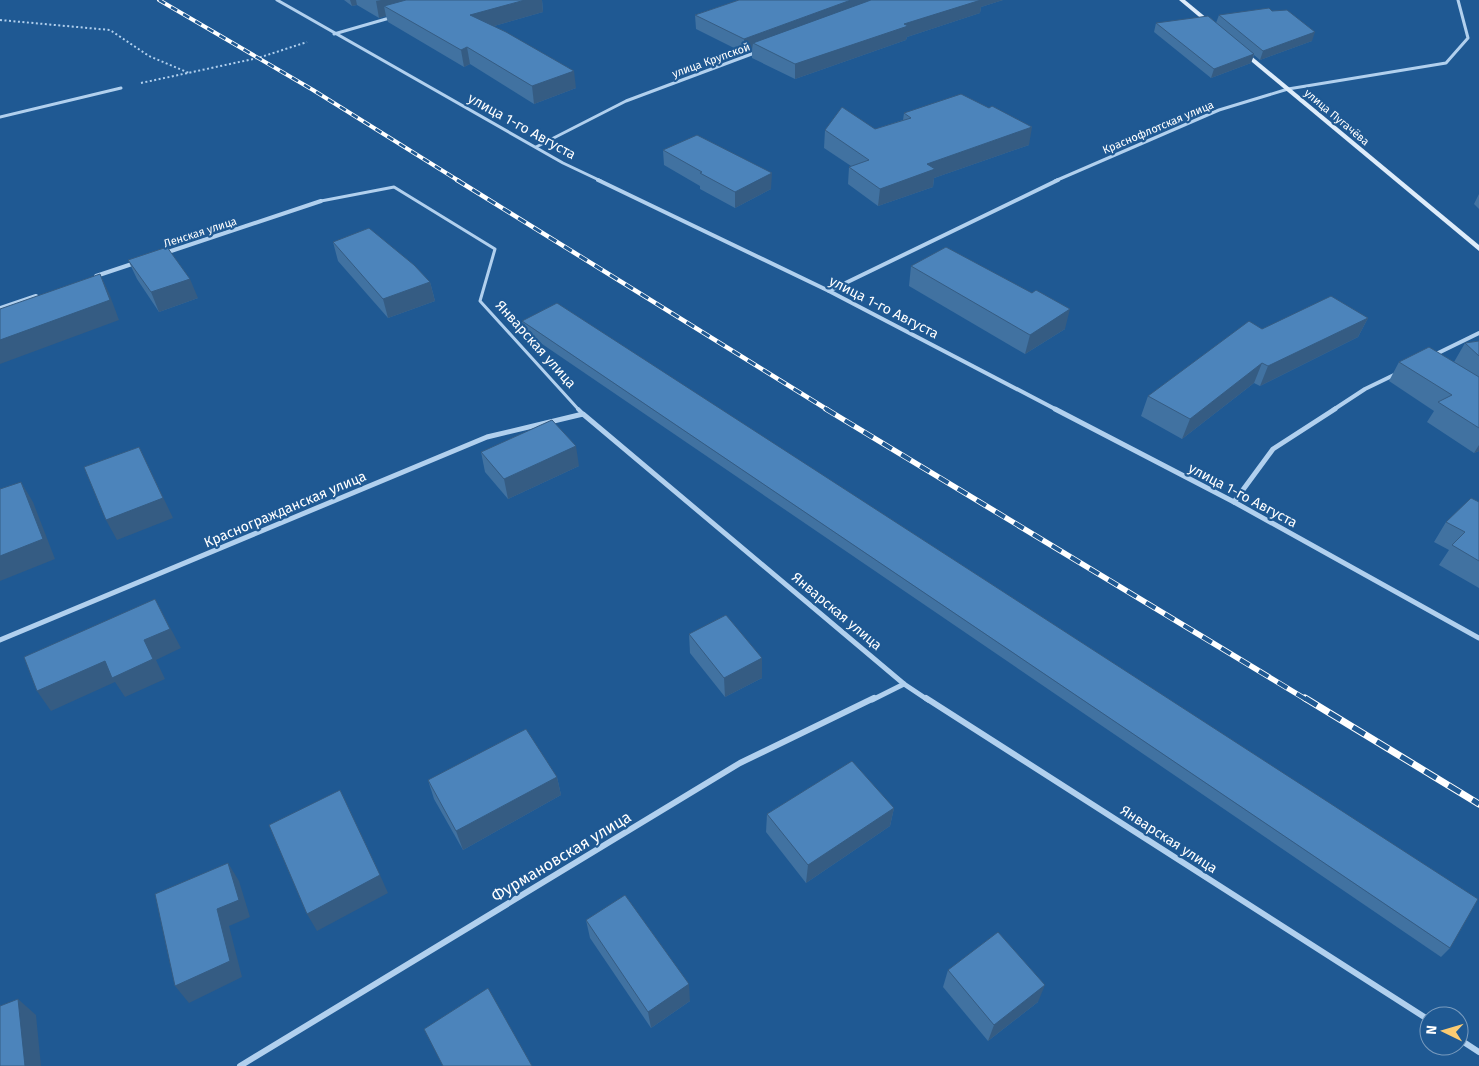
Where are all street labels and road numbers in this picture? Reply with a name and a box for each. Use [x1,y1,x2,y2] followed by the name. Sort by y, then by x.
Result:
[670,40,752,81] street label: улица Крупской
[1302,86,1372,148] street label: улица Пугачёва
[465,90,579,163] street label: улица 1-го Августа
[1101,98,1216,157] street label: Краснофлотская улица
[162,215,238,250] street label: Ленская улица
[826,272,941,342] street label: улица 1-го Августа
[492,297,580,392] street label: Январская улица
[1185,460,1300,531] street label: улица 1-го Августа
[202,468,369,551] street label: Красногражданская улица
[788,569,885,654] street label: Январская улица
[1117,802,1220,877] street label: Январская улица
[488,807,635,906] street label: Фурмановская улица

